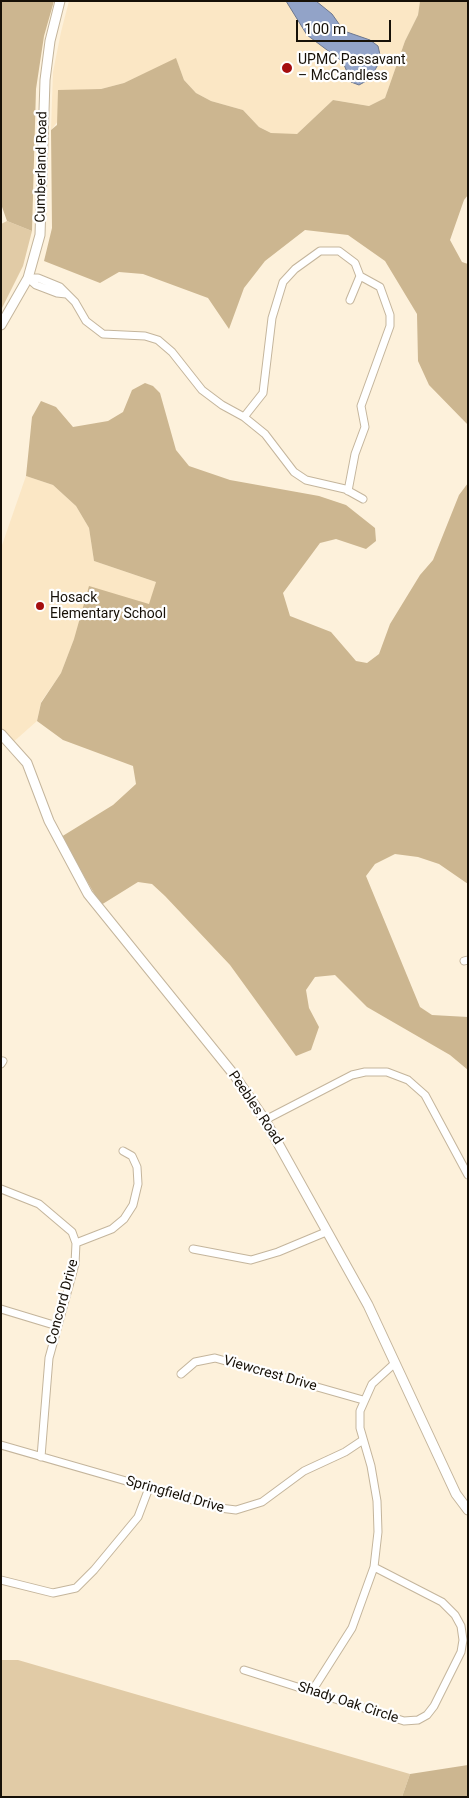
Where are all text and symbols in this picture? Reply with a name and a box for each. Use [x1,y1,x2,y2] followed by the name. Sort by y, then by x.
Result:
[299,10,394,42] scale bar
[304,20,346,38] text: 100 m
[298,52,406,84] place label: UPMC Passavant – McCandless
[280,61,294,75] marker: UPMC Passavant – McCandless
[33,111,51,223] street label: Cumberland Road
[50,590,166,622] place label: Hosack Elementary School
[34,600,46,612] marker: Hosack Elementary School
[224,1068,286,1148] street label: Peebles Road
[44,1258,82,1346] street label: Concord Drive
[221,1353,319,1395] street label: Viewcrest Drive
[124,1473,226,1517] street label: Springfield Drive
[296,1679,400,1727] street label: Shady Oak Circle

